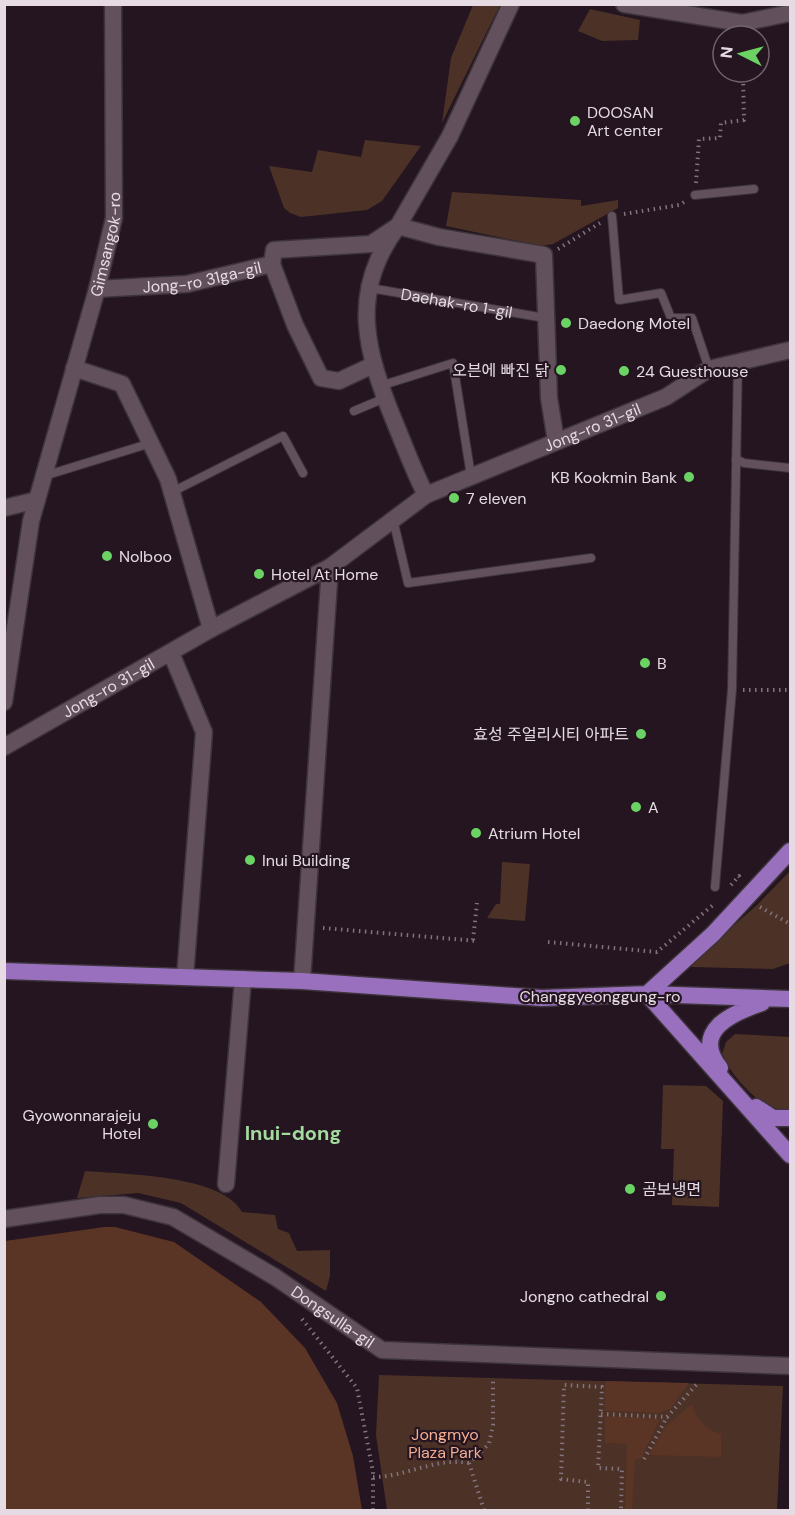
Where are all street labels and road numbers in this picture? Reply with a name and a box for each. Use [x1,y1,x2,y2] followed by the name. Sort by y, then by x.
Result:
[85,192,125,299] street label: Gimsangok-ro
[142,256,264,297] street label: Jong-ro 31ga-gil
[399,283,514,323] street label: Daehak-ro 1-gil
[541,398,644,456] street label: Jong-ro 31-gil
[58,653,158,722] street label: Jong-ro 31-gil
[519,986,681,1007] street label: Changgyeonggung-ro
[287,1281,379,1352] street label: Dongsulla-gil

